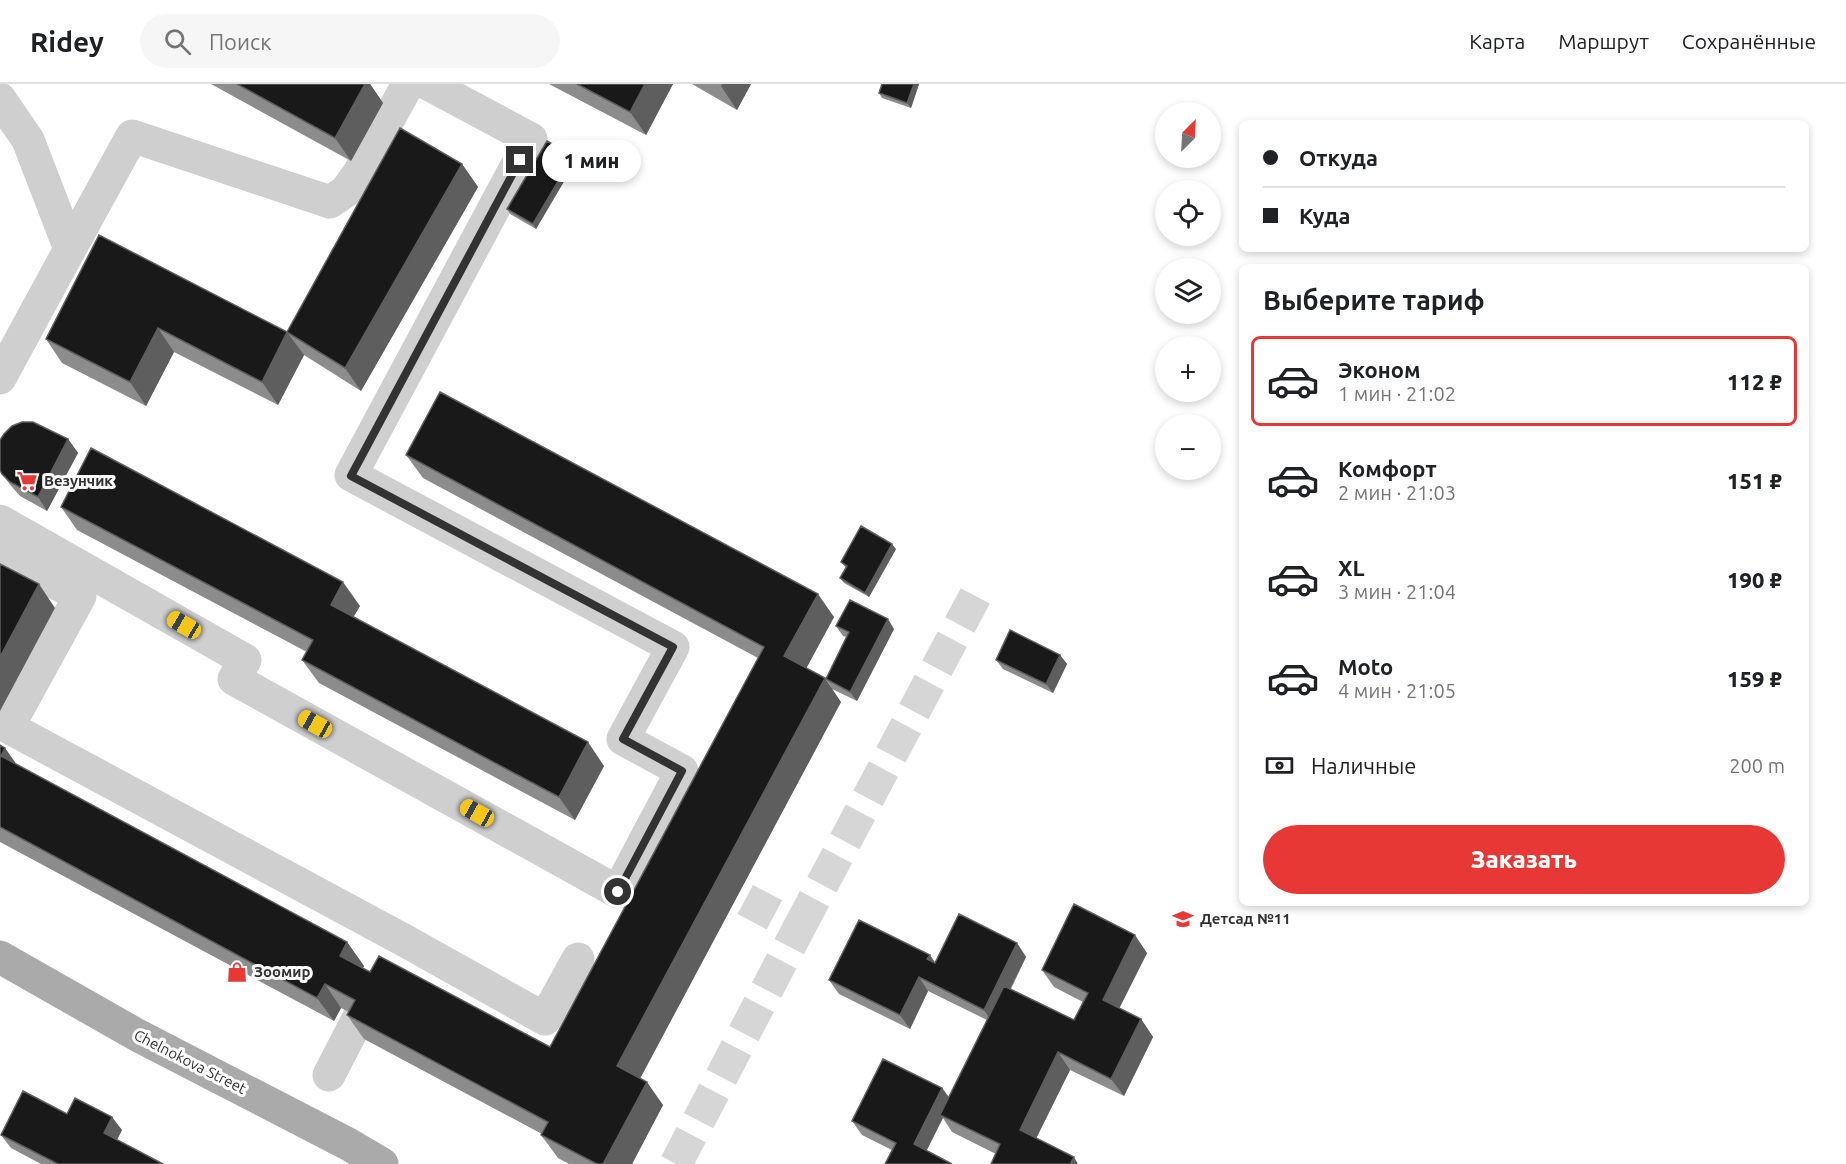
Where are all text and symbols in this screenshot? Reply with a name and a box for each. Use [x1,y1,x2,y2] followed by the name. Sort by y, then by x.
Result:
[140,14,560,68] search box
[161,25,194,58] icon: search
[30,26,104,57] text: Ridey
[209,29,272,54] text: Поиск
[1469,29,1525,53] text: Карта
[1558,29,1649,53] text: Маршрут
[1682,29,1816,53] text: Сохранённые
[1155,102,1221,168] north arrow
[1155,102,1221,480] map controls
[541,139,640,181] callout: 1 мин
[1299,145,1378,170] text: Откуда
[506,146,533,173] route end
[564,149,619,172] text: 1 мин
[1155,180,1221,246] button: locate
[1299,203,1350,228] text: Куда
[1155,258,1221,324] button: layers
[1263,285,1485,315] text: Выберите тариф
[1155,336,1221,402] button: +
[1266,354,1320,408] icon: car
[1338,357,1420,382] text: Эконом
[1727,369,1782,394] text: 112 ₽
[1338,382,1456,405] text: 1 мин · 21:02
[1155,414,1221,480] button: −
[1266,453,1320,507] icon: car
[1338,456,1437,481] text: Комфорт
[1727,468,1782,493] text: 151 ₽
[15,469,39,493] supermarket icon: Везунчик
[44,472,113,489] place label: Везунчик
[1338,481,1456,504] text: 2 мин · 21:03
[1266,552,1320,606] icon: car
[1338,555,1365,580] text: XL
[1727,567,1782,592] text: 190 ₽
[1338,580,1456,603] text: 3 мин · 21:04
[164,608,204,642] car
[1266,651,1320,705] icon: car
[1338,654,1393,679] text: Moto
[1727,666,1782,691] text: 159 ₽
[1338,679,1456,702] text: 4 мин · 21:05
[295,707,335,741] car
[1263,749,1296,782] icon: cash
[1311,753,1416,778] text: Наличные
[1729,754,1785,777] text: 200 m
[457,796,497,830] car
[1263,825,1785,894] button: Заказать
[604,878,631,905] route start
[1171,907,1195,931] school or university icon: Детсад №11
[1200,910,1291,927] place label: Детсад №11
[225,960,249,984] shop icon: Зоомир
[254,963,311,980] place label: Зоомир
[131,1026,249,1097] street label: Chelnokova Street

